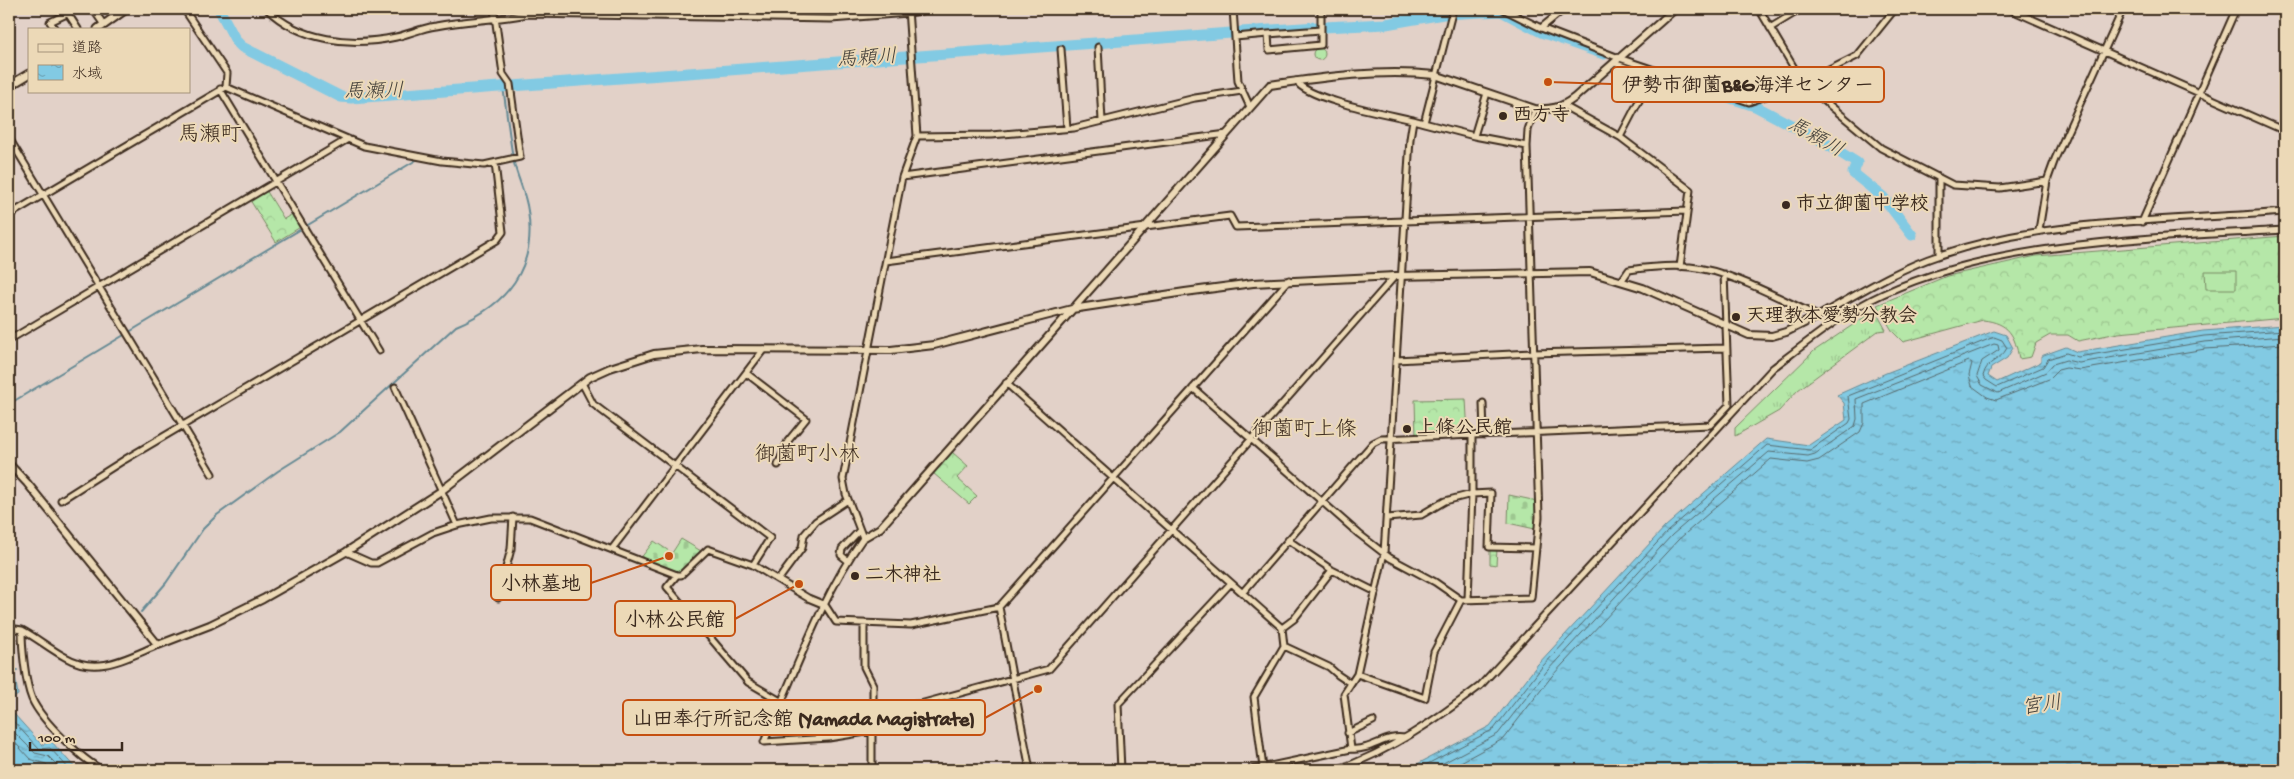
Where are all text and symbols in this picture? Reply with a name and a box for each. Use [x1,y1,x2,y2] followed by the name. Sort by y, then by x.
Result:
[28,28,190,92] legend
[72,40,102,58] text: 道路
[836,45,898,74] water label: 馬頼川
[72,65,102,84] text: 水域
[1612,67,1884,102] callout: 伊勢市御薗B&G海洋センター
[1622,74,1874,99] text: 伊勢市御薗B&G海洋センター
[344,80,404,105] water label: 馬瀬川
[1513,104,1570,128] place label: 西方寺
[1497,110,1509,122] marker: 西方寺
[1783,114,1847,164] water label: 馬頼川
[179,123,242,149] district label: 馬瀬町
[1796,193,1929,217] place label: 市立御薗中学校
[1780,199,1792,211] marker: 市立御薗中学校
[1746,305,1917,329] place label: 天理教本愛勢分教会
[1730,311,1742,323] marker: 天理教本愛勢分教会
[1252,417,1357,444] district label: 御薗町上條
[1417,417,1512,441] place label: 上條公民館
[1401,423,1413,435] marker: 上條公民館
[755,442,860,469] district label: 御薗町小林
[865,564,941,588] place label: 二木神社
[491,565,591,600] callout: 小林墓地
[849,570,861,582] marker: 二木神社
[501,573,581,598] text: 小林墓地
[615,601,735,636] callout: 小林公民館
[625,609,725,634] text: 小林公民館
[2020,691,2063,721] water label: 宮川
[623,700,985,735] callout: 山田奉行所記念館 (Yamada Magistrate)
[633,708,975,733] text: 山田奉行所記念館 (Yamada Magistrate)
[30,719,122,751] scale bar
[37,730,76,748] text: 100 m

